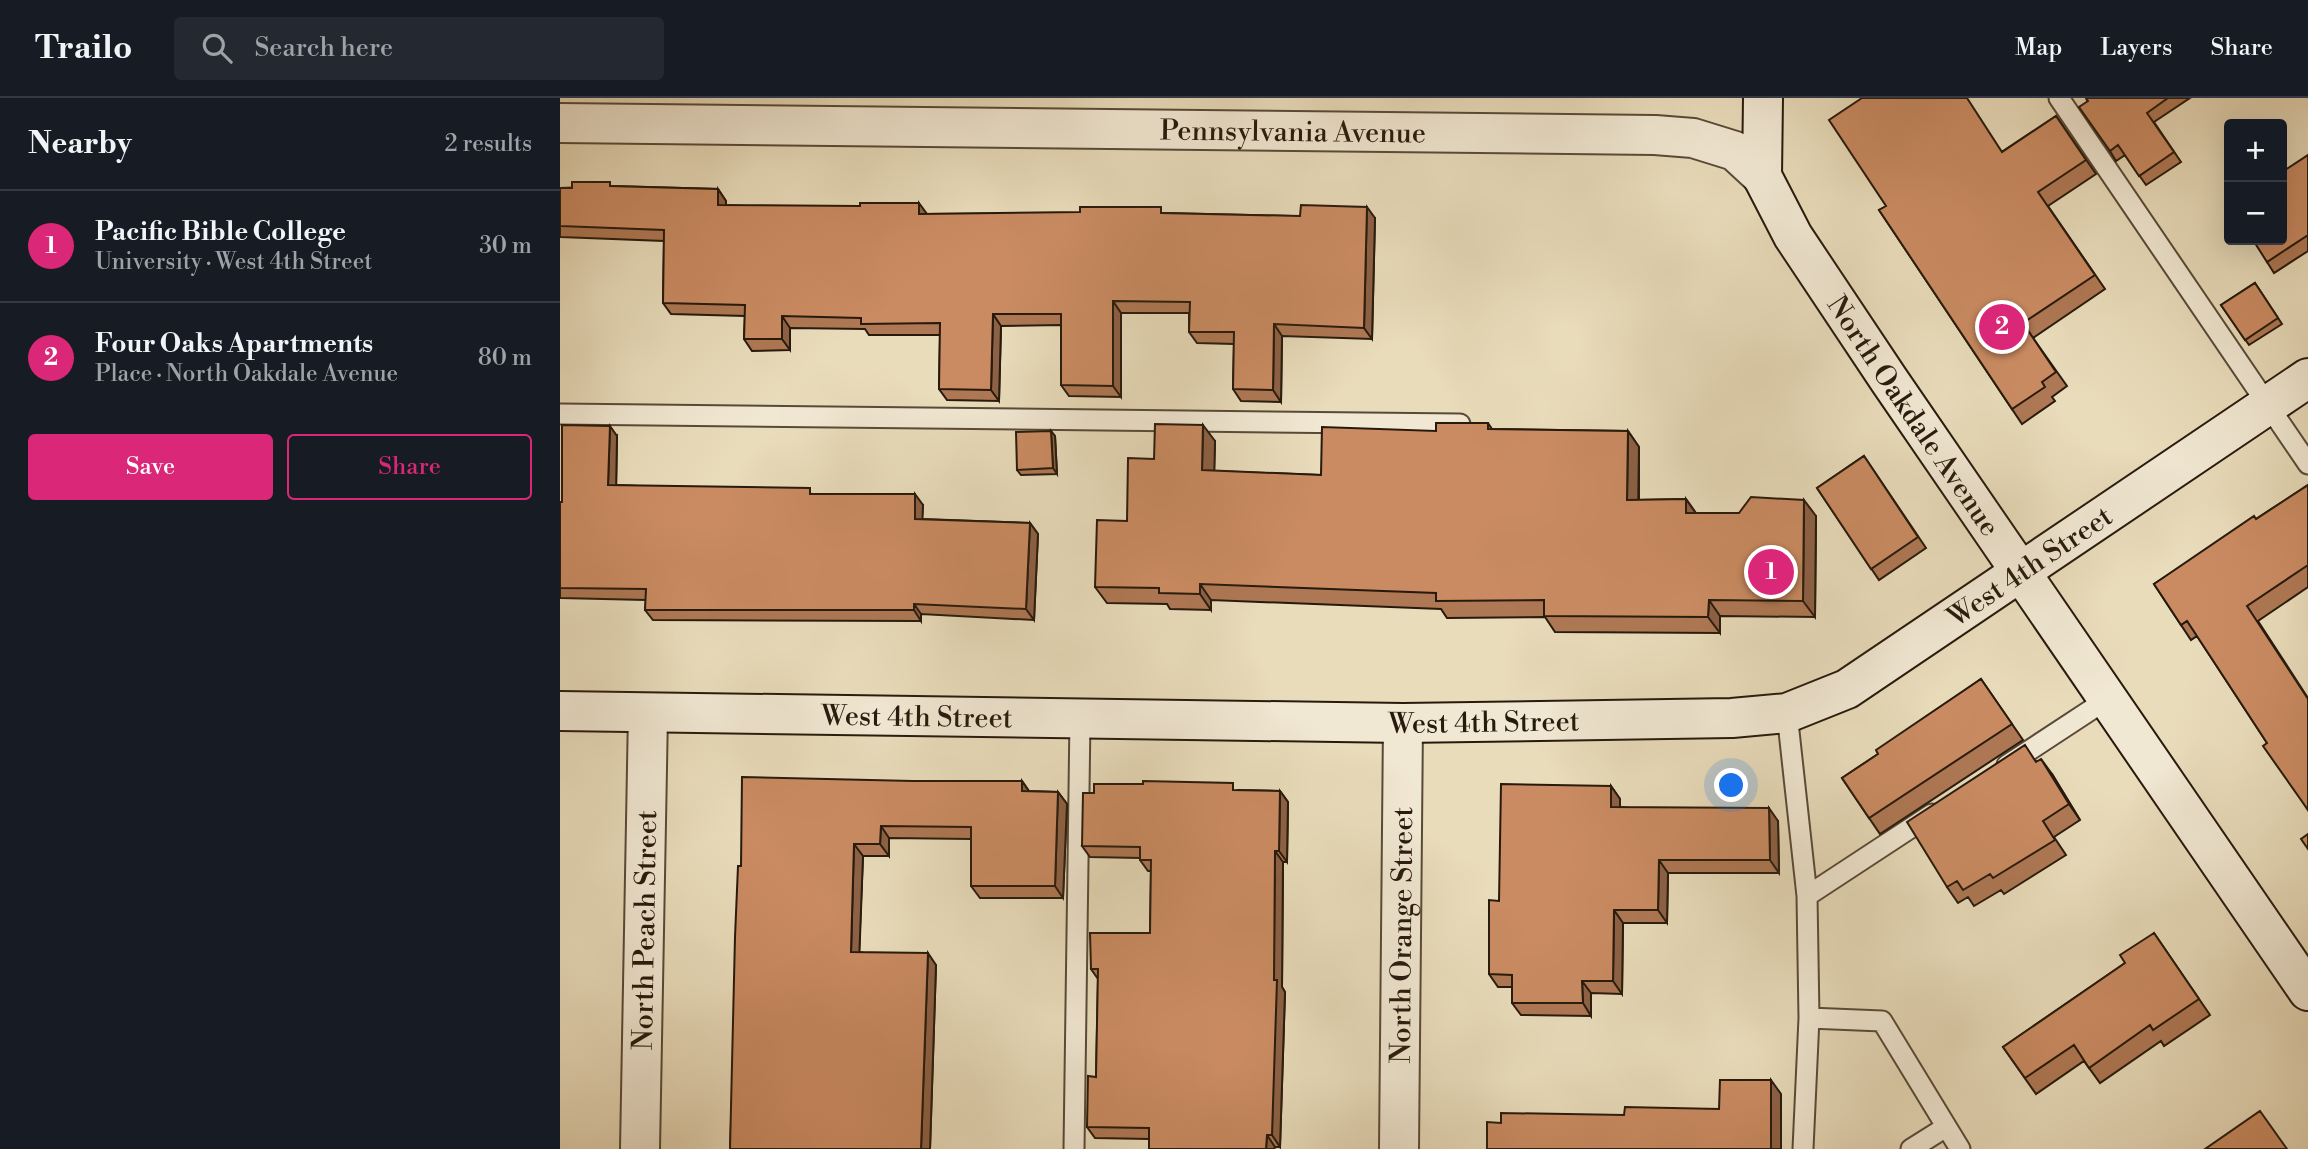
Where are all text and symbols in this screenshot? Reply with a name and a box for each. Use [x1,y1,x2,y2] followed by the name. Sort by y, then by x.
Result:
[174,17,664,80] search box
[35,28,132,69] text: Trailo
[198,29,236,67] icon: search
[254,32,393,64] text: Search here
[2015,33,2062,63] text: Map
[2100,33,2172,63] text: Layers
[2210,33,2273,63] text: Share
[1160,114,1426,151] street label: Pennsylvania Avenue
[2224,119,2287,245] map controls
[2224,119,2287,182] button: +
[28,125,132,163] text: Nearby
[445,130,532,158] text: 2 results
[2224,182,2287,245] button: −
[95,216,346,248] text: Pacific Bible College
[45,232,57,260] text: 1
[479,232,532,260] text: 30 m
[95,248,373,276] text: University · West 4th Street
[1819,289,2007,543] street label: North Oakdale Avenue
[1979,301,2025,353] pin: 2
[95,328,373,360] text: Four Oaks Apartments
[44,344,58,372] text: 2
[478,344,532,372] text: 80 m
[95,360,398,388] text: Place · North Oakdale Avenue
[28,434,273,500] button: Save
[287,434,532,500] button: Share
[1940,499,2119,636] street label: West 4th Street
[1748,546,1794,598] pin: 1
[820,699,1013,736] street label: West 4th Street
[1387,704,1580,742] street label: West 4th Street
[1714,768,1748,802] your location
[1384,806,1421,1064] street label: North Orange Street
[626,810,665,1050] street label: North Peach Street

